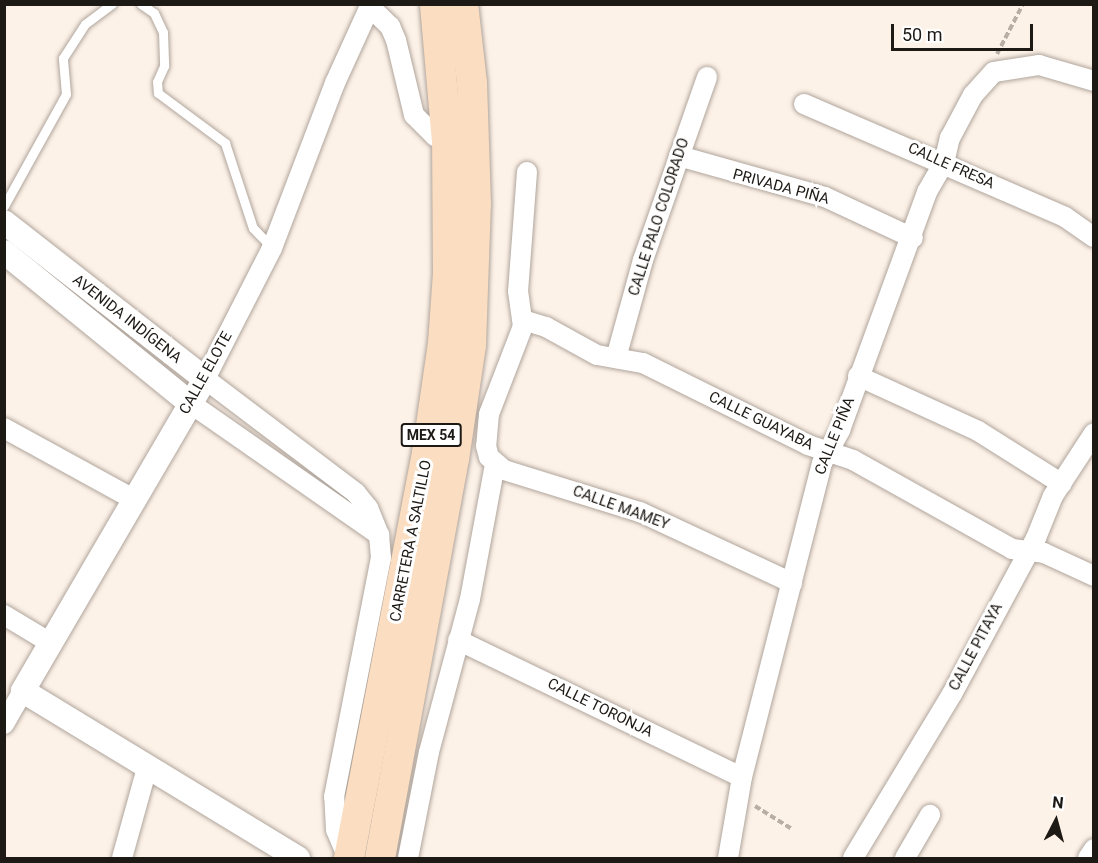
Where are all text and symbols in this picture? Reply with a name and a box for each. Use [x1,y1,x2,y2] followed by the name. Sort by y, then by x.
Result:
[894,12,1036,50] scale bar
[902,24,942,45] text: 50 m
[625,136,693,298] street label: CALLE PALO COLORADO
[905,139,997,193] street label: CALLE FRESA
[731,166,831,208] street label: PRIVADA PIÑA
[69,271,185,367] street label: AVENIDA INDÍGENA
[176,329,236,417] street label: CALLE ELOTE
[706,388,816,454] street label: CALLE GUAYABA
[811,395,859,477] street label: CALLE PIÑA
[400,424,462,446] road number: MEX 54
[386,459,436,623] street label: CARRETERA A SALTILLO
[570,482,672,534] street label: CALLE MAMEY
[945,600,1007,694] street label: CALLE PITAYA
[544,675,656,741] street label: CALLE TORONJA
[1026,791,1086,851] north arrow
[1051,793,1065,813] text: N

